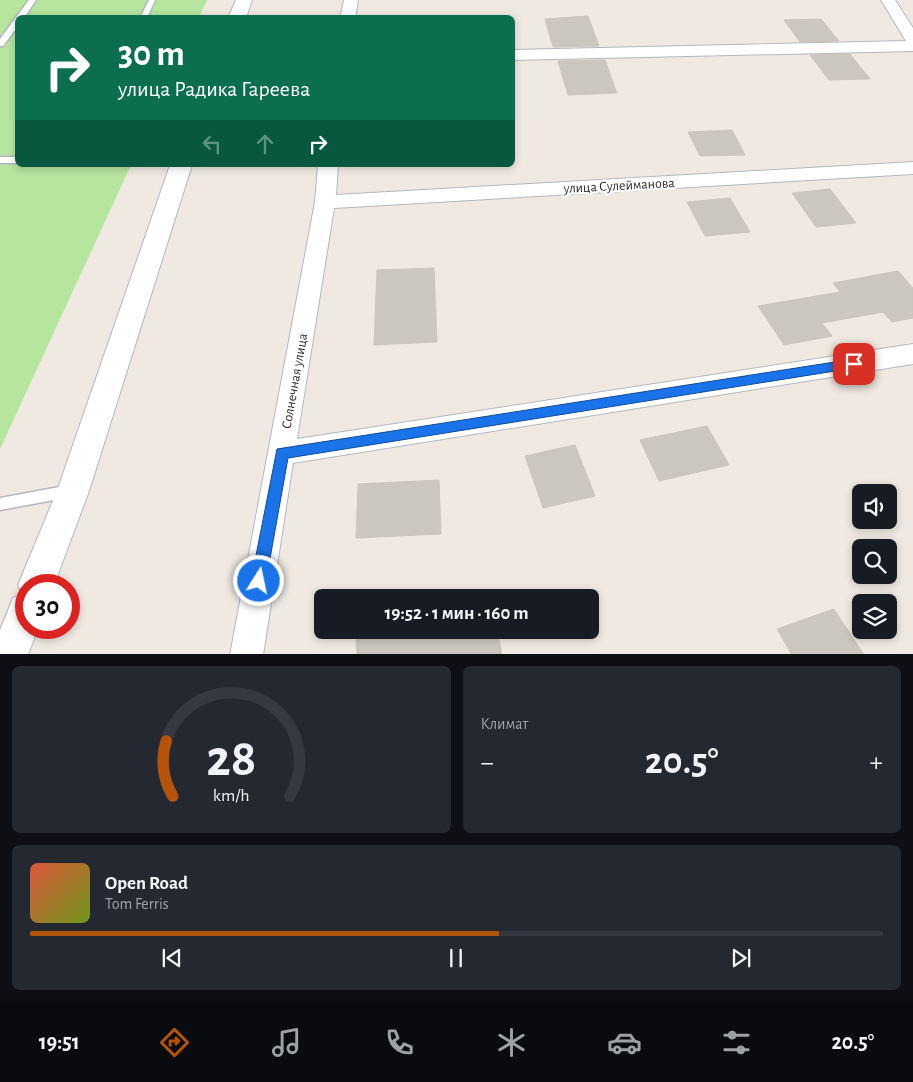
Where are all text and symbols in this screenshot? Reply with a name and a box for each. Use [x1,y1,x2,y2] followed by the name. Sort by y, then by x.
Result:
[35,35,100,100] icon: right
[118,37,185,72] text: 30 m
[118,78,310,100] text: улица Радика Гареева
[198,130,226,158] icon: left
[251,130,279,158] icon: ahead
[304,130,332,158] icon: right
[562,176,676,196] street label: улица Сулейманова
[280,332,310,430] street label: Солнечная улица
[833,343,875,385] pin
[840,350,868,378] icon: arrive
[852,484,897,639] map controls
[852,484,897,529] button: sound
[852,539,897,584] button: search
[232,554,284,606] position arrow
[15,574,80,639] speed limit sign: 30
[852,594,897,639] button: layers
[384,604,529,623] text: 19:52 · 1 мин · 160 m
[481,716,528,732] text: Климат
[206,733,256,785] text: 28
[645,743,719,781] text: 20.5°
[481,749,494,777] text: −
[870,749,883,777] text: +
[213,787,250,805] text: km/h
[105,874,188,893] text: Open Road
[105,896,169,912] text: Tom Ferris
[158,944,186,972] icon: previous
[442,944,470,972] icon: pause
[727,944,755,972] icon: next
[157,1025,192,1060] icon: directions
[269,1025,304,1060] icon: music
[382,1025,417,1060] icon: phone
[494,1025,529,1060] icon: climate
[607,1025,642,1060] icon: car
[719,1025,754,1060] icon: filters
[39,1031,80,1053] text: 19:51
[831,1031,874,1053] text: 20.5°

